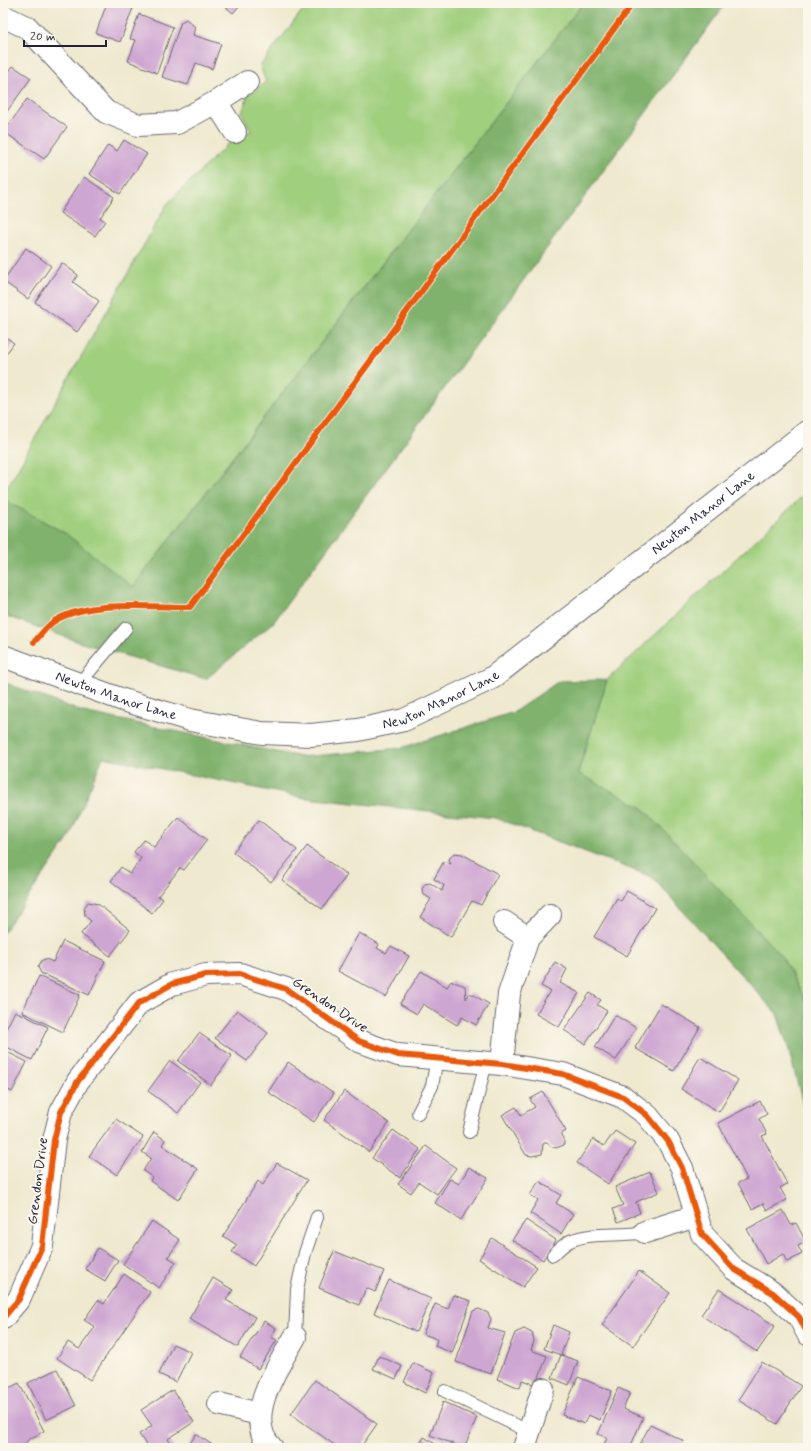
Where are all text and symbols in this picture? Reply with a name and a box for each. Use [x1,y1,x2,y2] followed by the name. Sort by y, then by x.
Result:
[24,22,106,48] scale bar
[30,29,56,45] text: 20 m
[648,466,759,559] street label: Newton Manor Lane
[381,666,504,733] street label: Newton Manor Lane
[53,667,179,725] street label: Newton Manor Lane
[289,973,371,1037] street label: Grendon Drive
[24,1136,52,1226] street label: Grendon Drive

